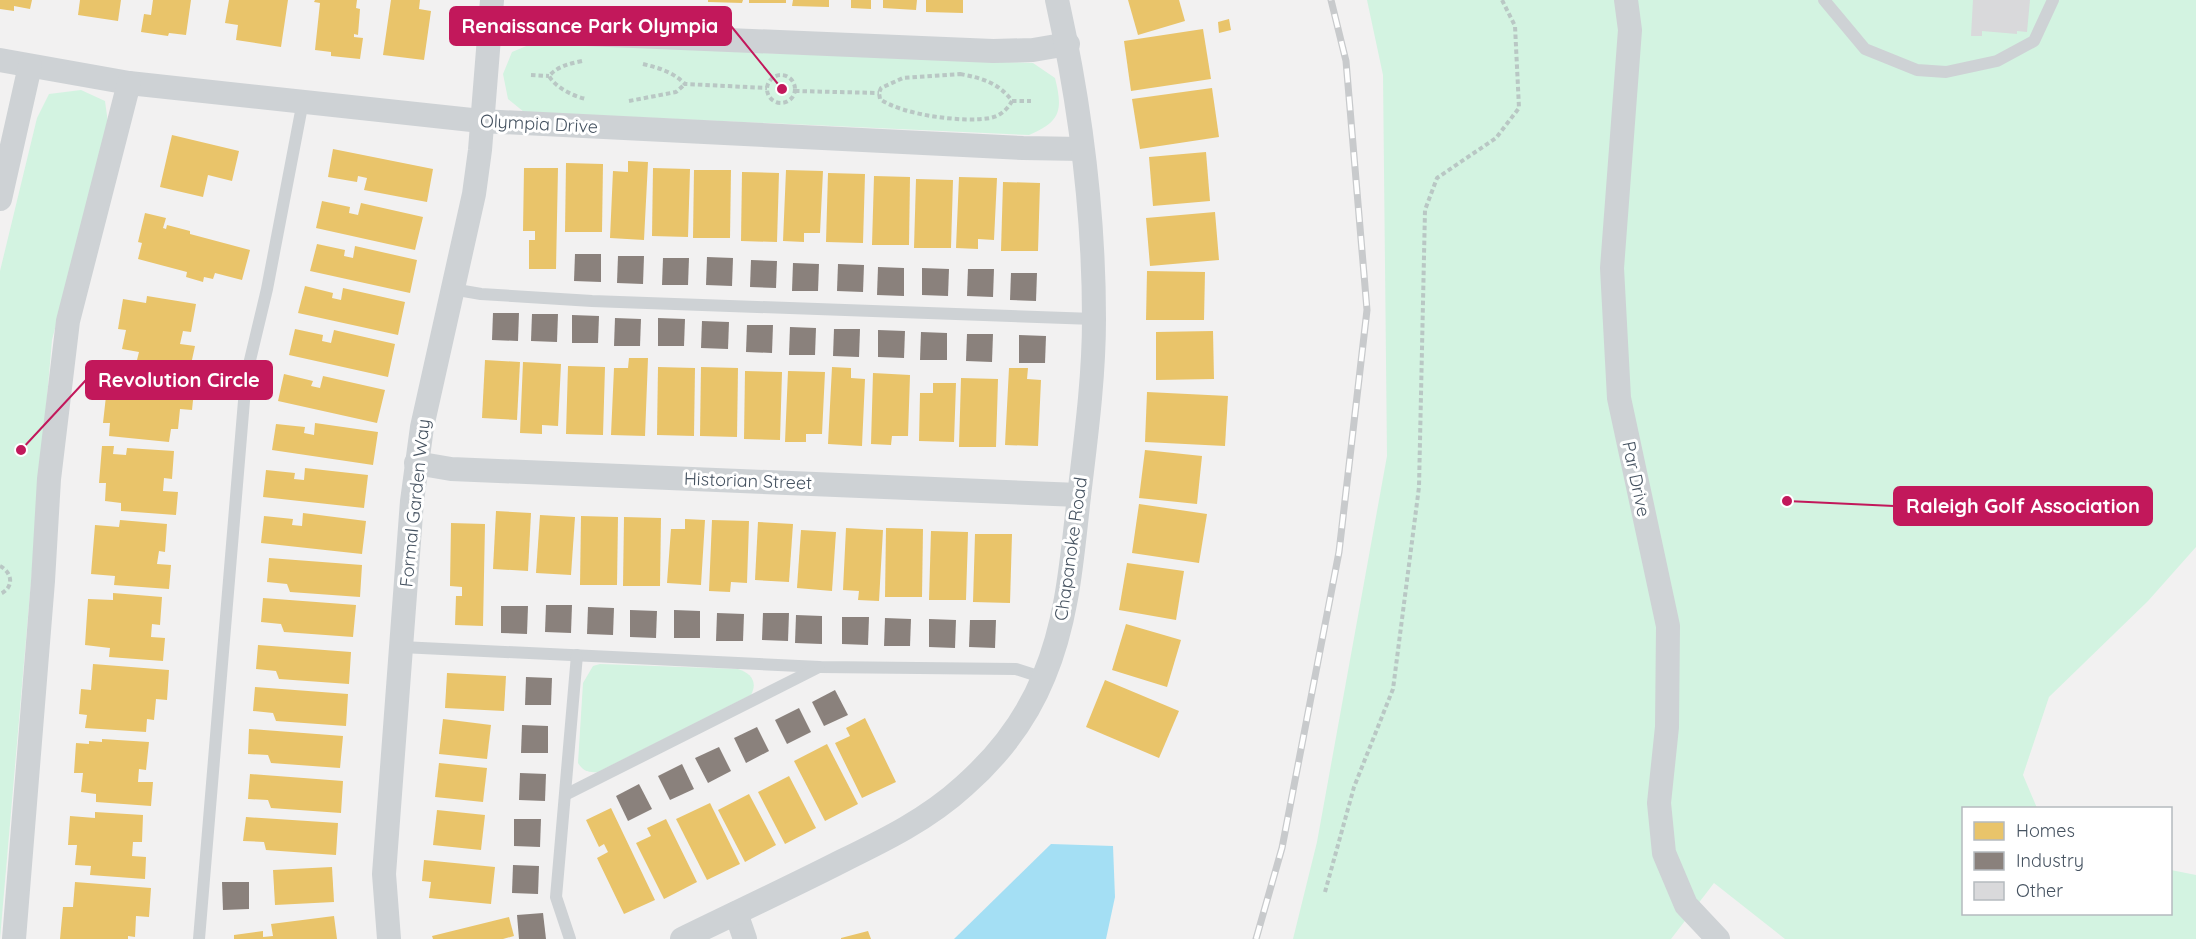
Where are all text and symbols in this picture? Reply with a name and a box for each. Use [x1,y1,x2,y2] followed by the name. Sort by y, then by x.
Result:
[450,7,731,45] callout: Renaissance Park Olympia
[462,13,718,38] text: Renaissance Park Olympia
[479,109,599,138] street label: Olympia Drive
[86,361,272,399] callout: Revolution Circle
[98,367,260,392] text: Revolution Circle
[394,418,435,588] street label: Formal Garden Way
[1617,439,1656,519] street label: Par Drive
[683,467,813,494] street label: Historian Street
[1049,476,1092,622] street label: Chapanoke Road
[1894,487,2152,525] callout: Raleigh Golf Association
[1906,493,2140,518] text: Raleigh Golf Association
[1962,807,2172,915] legend
[2016,819,2075,842] text: Homes
[2016,849,2084,872] text: Industry
[2016,879,2063,902] text: Other

